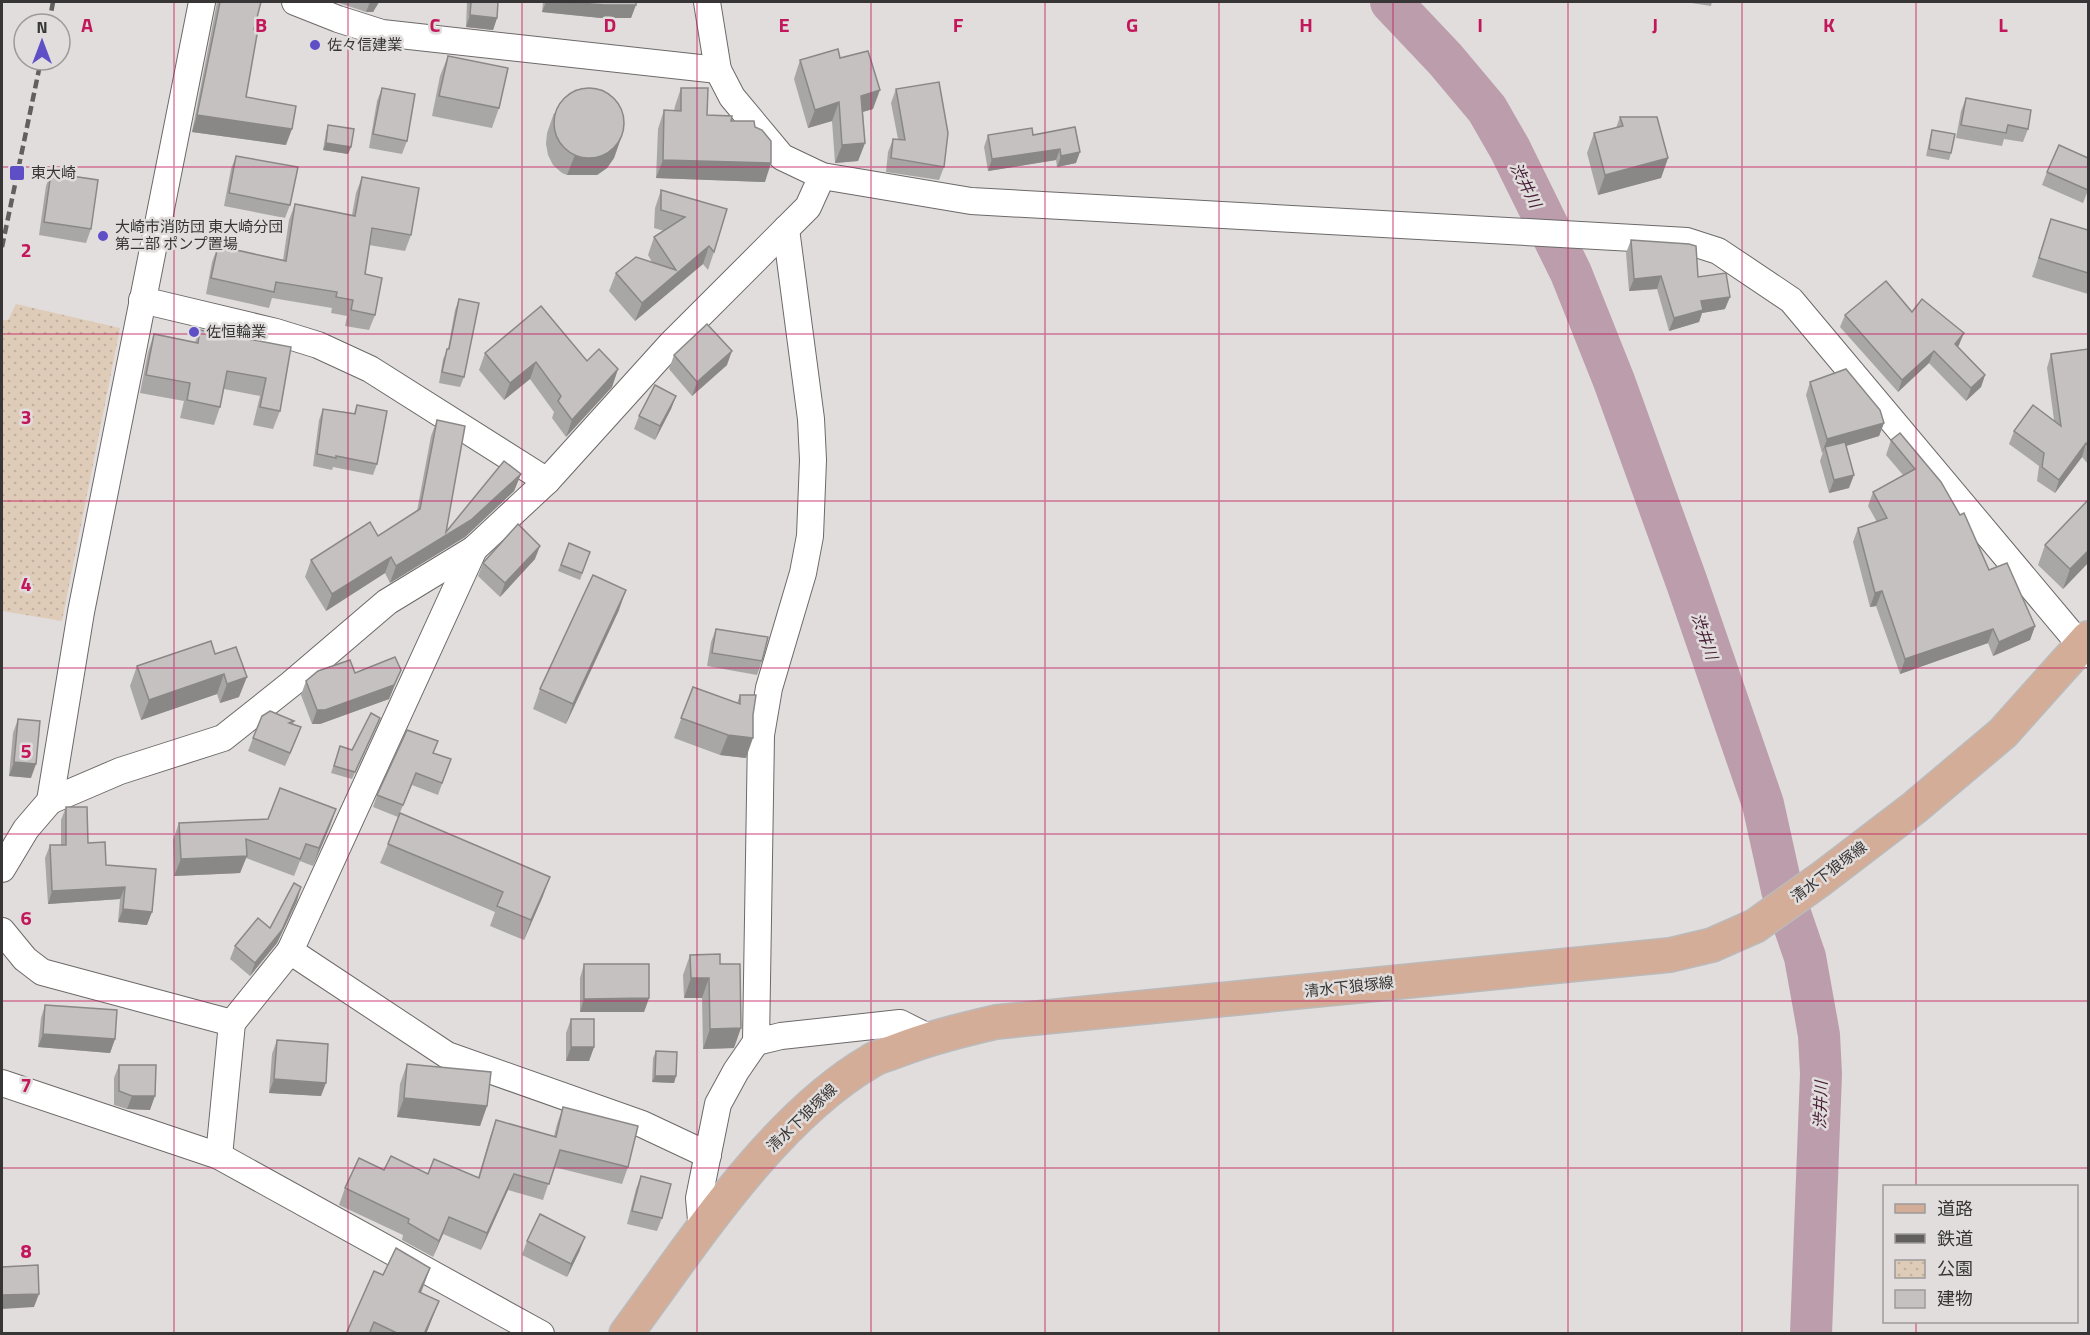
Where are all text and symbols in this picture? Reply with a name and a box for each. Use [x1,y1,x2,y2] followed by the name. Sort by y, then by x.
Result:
[81,9,93,40] text: A
[255,9,267,40] text: B
[430,9,441,40] text: C
[604,9,616,40] text: D
[778,9,790,40] text: E
[953,9,964,40] text: F
[1126,9,1138,40] text: G
[1299,9,1313,40] text: H
[1477,9,1483,40] text: I
[1652,9,1658,40] text: J
[1823,9,1835,40] text: K
[1998,9,2008,40] text: L
[12,12,72,72] north arrow
[36,15,48,39] text: N
[327,33,402,56] place label: 佐々信建業
[308,38,322,52] marker: 佐々信建業
[1504,158,1548,214] water label: 渋井川
[31,161,76,184] place label: 東大崎
[8,164,26,182] marker: 東大崎
[115,215,283,255] place label: 大崎市消防団 東大崎分団 第二部 ポンプ置場
[96,229,110,243] marker: 大崎市消防団 東大崎分団 第二部 ポンプ置場
[20,234,32,265] text: 2
[206,320,266,343] place label: 佐恒輪業
[187,325,201,339] marker: 佐恒輪業
[20,401,32,432] text: 3
[20,568,32,599] text: 4
[1686,609,1725,664] water label: 渋井川
[20,735,32,766] text: 5
[1786,835,1872,908] street label: 清水下狼塚線
[20,902,32,933] text: 6
[1303,970,1395,1003] street label: 清水下狼塚線
[20,1069,32,1100] text: 7
[761,1078,842,1157] street label: 清水下狼塚線
[1807,1079,1833,1129] water label: 渋井川
[1883,1185,2078,1323] legend
[1937,1195,1973,1222] text: 道路
[1937,1225,1973,1252] text: 鉄道
[20,1235,32,1266] text: 8
[1937,1255,1973,1282] text: 公園
[1937,1285,1973,1312] text: 建物

